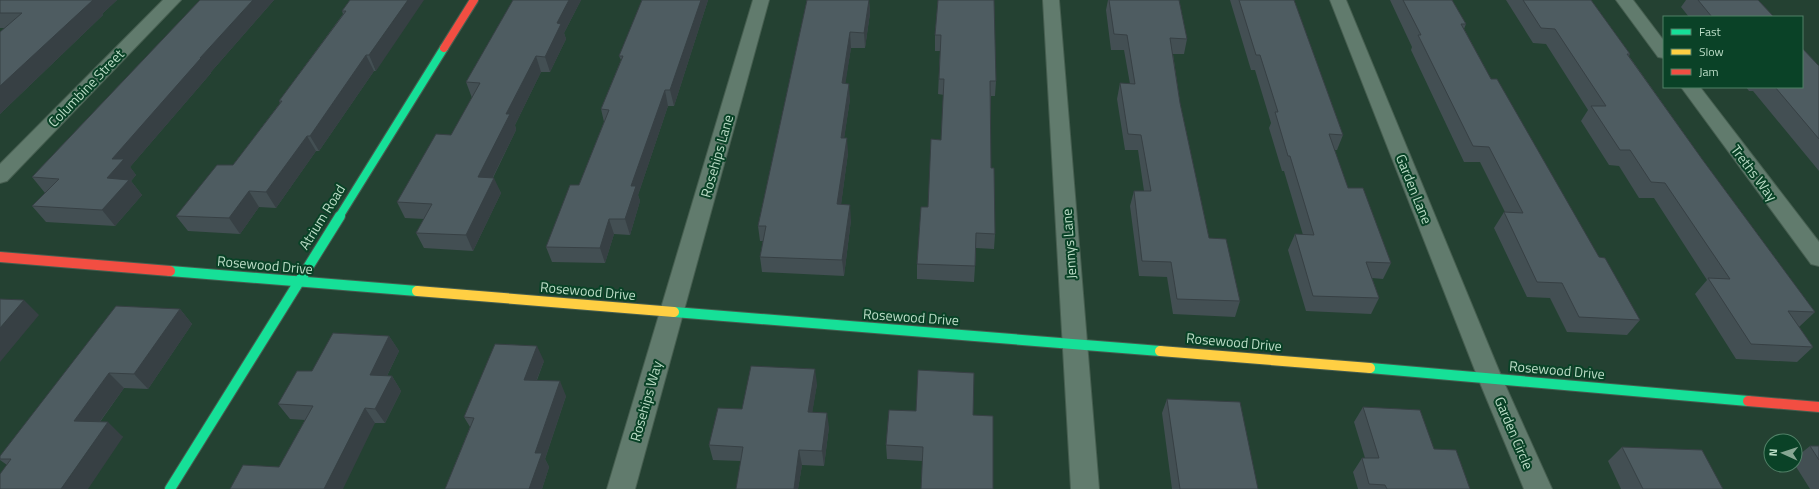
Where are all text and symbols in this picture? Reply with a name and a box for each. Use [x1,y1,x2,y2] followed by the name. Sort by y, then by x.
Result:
[1663,16,1803,88] legend
[1699,22,1722,41] text: Fast
[1699,42,1724,61] text: Slow
[43,44,128,131] street label: Columbine Street
[1699,62,1719,81] text: Jam
[695,112,738,200] street label: Rosehips Lane
[1726,140,1783,205] street label: Treths Way
[1391,151,1438,227] street label: Garden Lane
[293,180,350,253] street label: Atrium Road
[1056,208,1081,280] street label: Jennys Lane
[216,250,314,279] street label: Rosewood Drive
[539,276,637,305] street label: Rosewood Drive
[862,303,960,330] street label: Rosewood Drive
[1185,327,1283,356] street label: Rosewood Drive
[1508,355,1606,384] street label: Rosewood Drive
[624,358,667,444] street label: Rosehips Way
[1490,393,1539,472] street label: Garden Circle
[1763,433,1803,473] north arrow
[1765,448,1781,457] text: N

